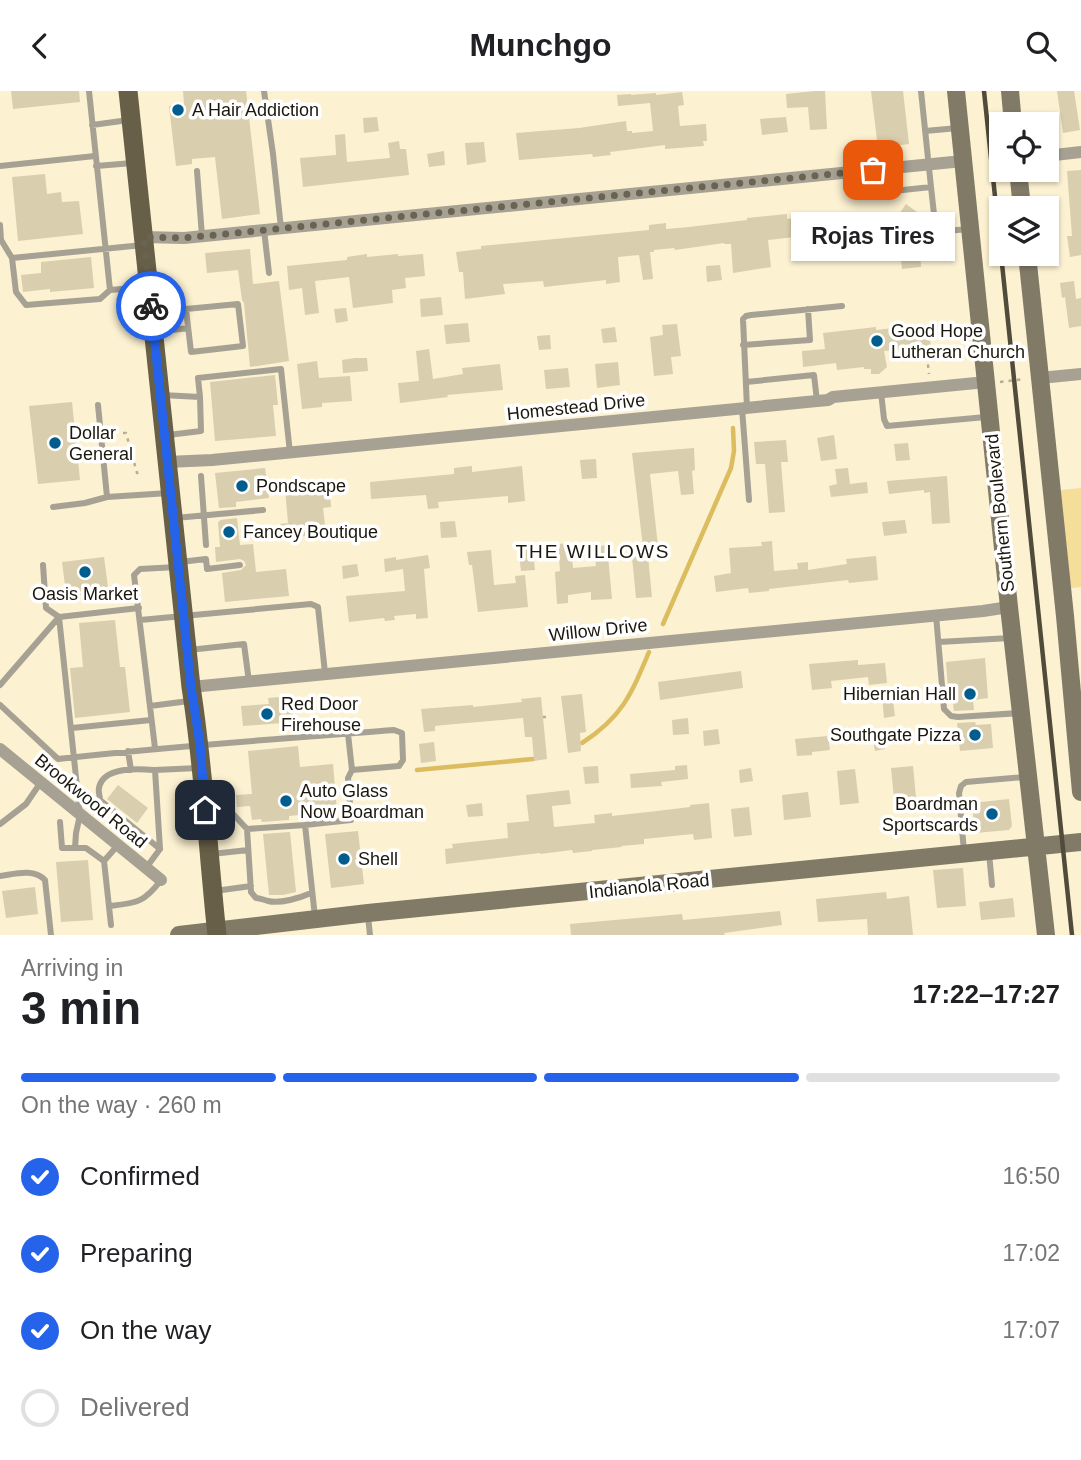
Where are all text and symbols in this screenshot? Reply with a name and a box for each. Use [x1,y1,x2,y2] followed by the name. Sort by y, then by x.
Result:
[21,27,59,65] icon: back
[469,27,612,63] text: Munchgo
[1022,27,1060,65] icon: search
[192,100,319,120] place label: A Hair Addiction
[170,102,186,118] marker: A Hair Addiction
[989,112,1059,266] map controls
[989,112,1059,182] button: locate
[843,140,903,200] pin
[854,151,892,189] icon: bag
[989,196,1059,266] button: layers
[791,212,955,261] callout: Rojas Tires
[811,223,935,249] text: Rojas Tires
[116,271,186,341] courier
[132,287,170,325] icon: bike
[891,321,1025,362] place label: Good Hope Lutheran Church
[869,333,885,349] marker: Good Hope Lutheran Church
[506,390,646,424] street label: Homestead Drive
[69,423,133,464] place label: Dollar General
[982,433,1018,593] street label: Southern Boulevard
[47,435,63,451] marker: Dollar General
[256,476,346,496] place label: Pondscape
[234,478,250,494] marker: Pondscape
[243,522,378,542] place label: Fancey Boutique
[221,524,237,540] marker: Fancey Boutique
[515,541,671,562] district label: THE WILLOWS
[77,564,93,580] marker: Oasis Market
[32,584,138,604] place label: Oasis Market
[548,615,648,645] street label: Willow Drive
[843,684,956,704] place label: Hibernian Hall
[962,686,978,702] marker: Hibernian Hall
[281,694,361,735] place label: Red Door Firehouse
[259,706,275,722] marker: Red Door Firehouse
[830,725,962,745] place label: Southgate Pizza
[967,727,983,743] marker: Southgate Pizza
[31,750,151,852] street label: Brookwood Road
[175,780,235,840] pin
[300,781,424,822] place label: Auto Glass Now Boardman
[186,791,224,829] icon: home
[278,793,294,809] marker: Auto Glass Now Boardman
[882,794,978,835] place label: Boardman Sportscards
[984,806,1000,822] marker: Boardman Sportscards
[358,849,398,869] place label: Shell
[336,851,352,867] marker: Shell
[588,870,710,902] street label: Indianola Road
[21,955,123,981] text: Arriving in
[913,979,1060,1009] text: 17:22–17:27
[21,982,141,1034] text: 3 min
[21,1092,222,1118] text: On the way · 260 m
[21,1158,59,1196] icon: check
[80,1161,200,1191] text: Confirmed
[1002,1163,1060,1189] text: 16:50
[21,1235,59,1273] icon: check
[80,1238,193,1268] text: Preparing
[1002,1240,1060,1266] text: 17:02
[21,1312,59,1350] icon: check
[80,1315,212,1345] text: On the way
[1002,1317,1060,1343] text: 17:07
[80,1392,190,1422] text: Delivered

